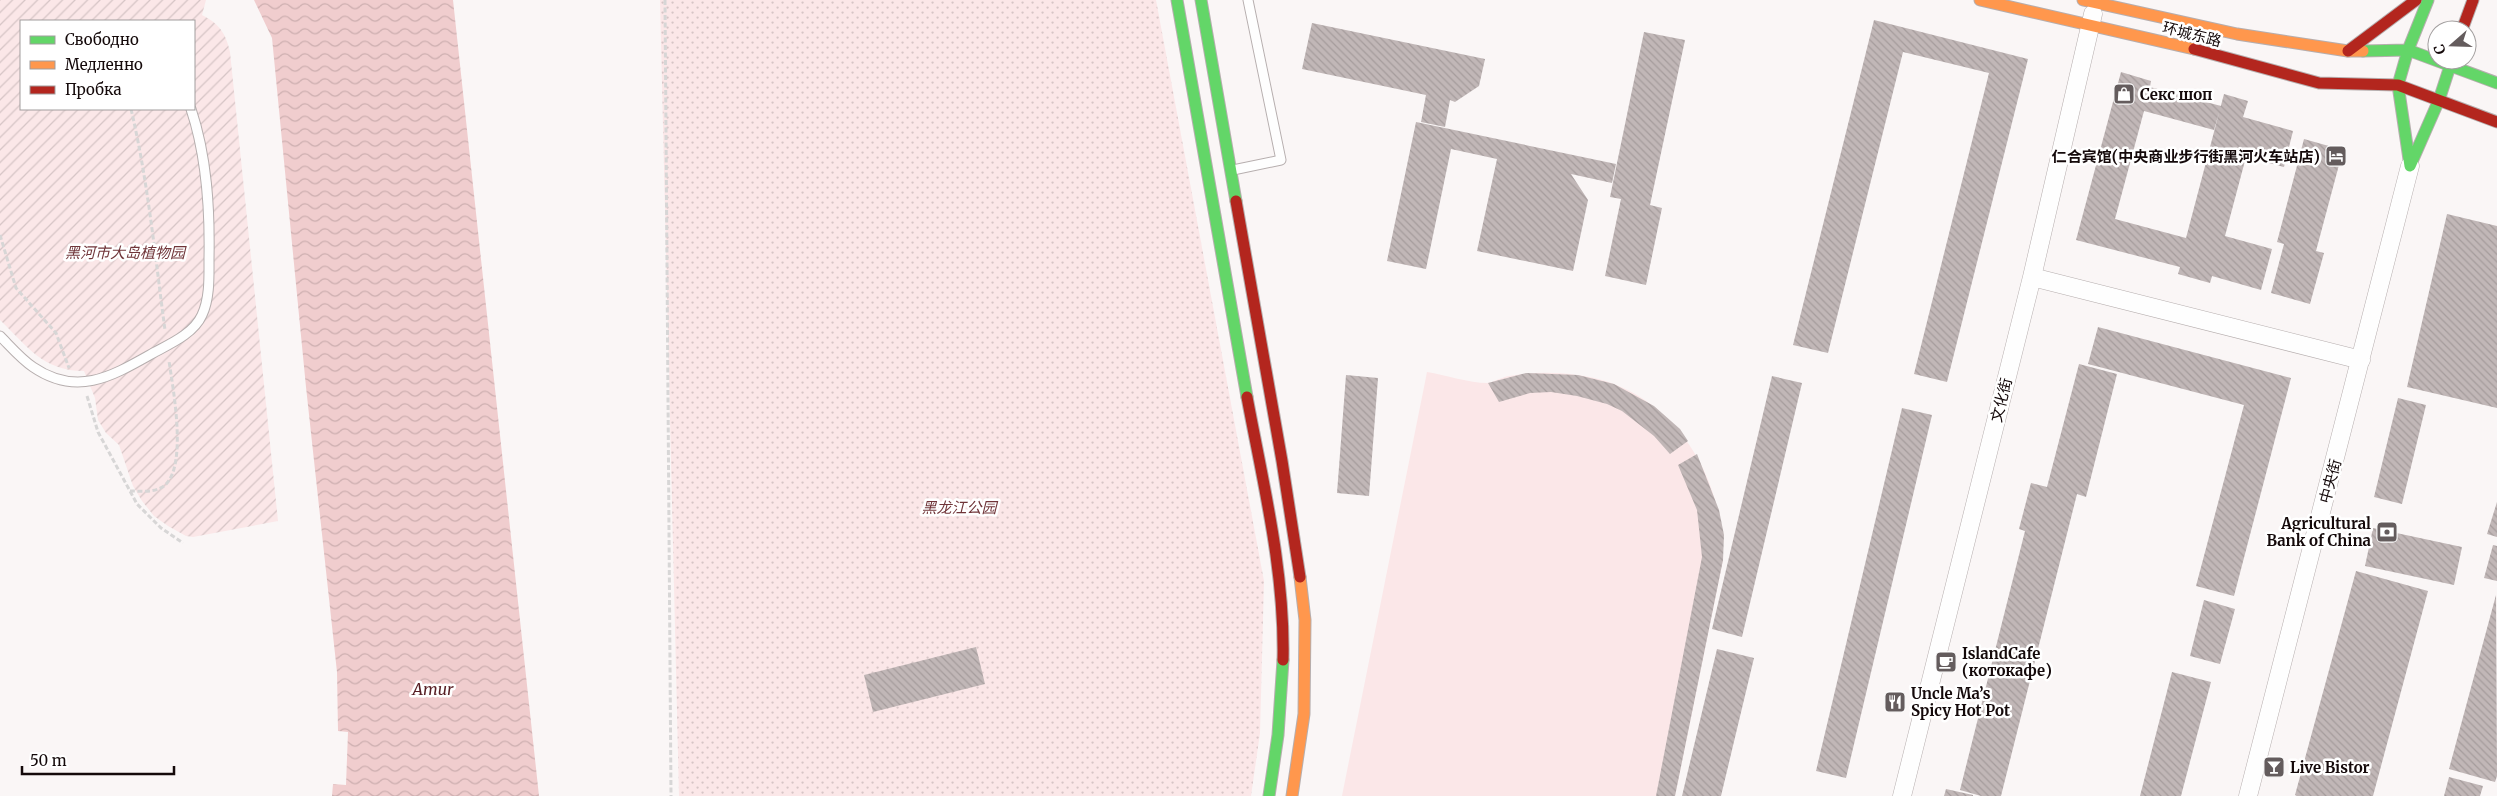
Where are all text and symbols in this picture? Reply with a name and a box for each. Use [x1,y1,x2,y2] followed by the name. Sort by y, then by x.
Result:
[2161,18,2223,50] street label: 环城东路
[20,20,195,110] legend
[2427,20,2477,70] north arrow
[65,30,139,49] text: Свободно
[2430,42,2450,57] text: С
[65,55,143,74] text: Медленно
[65,80,122,99] text: Пробка
[2112,82,2136,106] shop icon: Секс шоп
[2140,85,2213,104] place label: Секс шоп
[2324,144,2348,168] hotel icon: 仁合宾馆(中央商业步行街黑河火车站店)
[2052,147,2320,166] place label: 仁合宾馆(中央商业步行街黑河火车站店)
[65,243,187,262] park label: 黑河市大岛植物园
[1986,376,2016,424] street label: 文化街
[2315,457,2345,505] street label: 中央街
[921,498,998,517] park label: 黑龙江公园
[2267,514,2372,550] place label: Agricultural Bank of China
[2375,520,2399,544] bank icon: Agricultural Bank of China
[1962,644,2052,680] place label: IslandCafe (котокафе)
[1934,650,1958,674] cafe icon: IslandCafe (котокафе)
[410,679,454,699] water label: Amur
[1911,684,2010,720] place label: Uncle Ma’s Spicy Hot Pot
[1883,690,1907,714] restaurant icon: Uncle Ma’s Spicy Hot Pot
[22,744,175,776] scale bar
[30,751,67,770] text: 50 m
[2262,755,2286,779] bar icon: Live Bistor
[2290,758,2370,777] place label: Live Bistor

